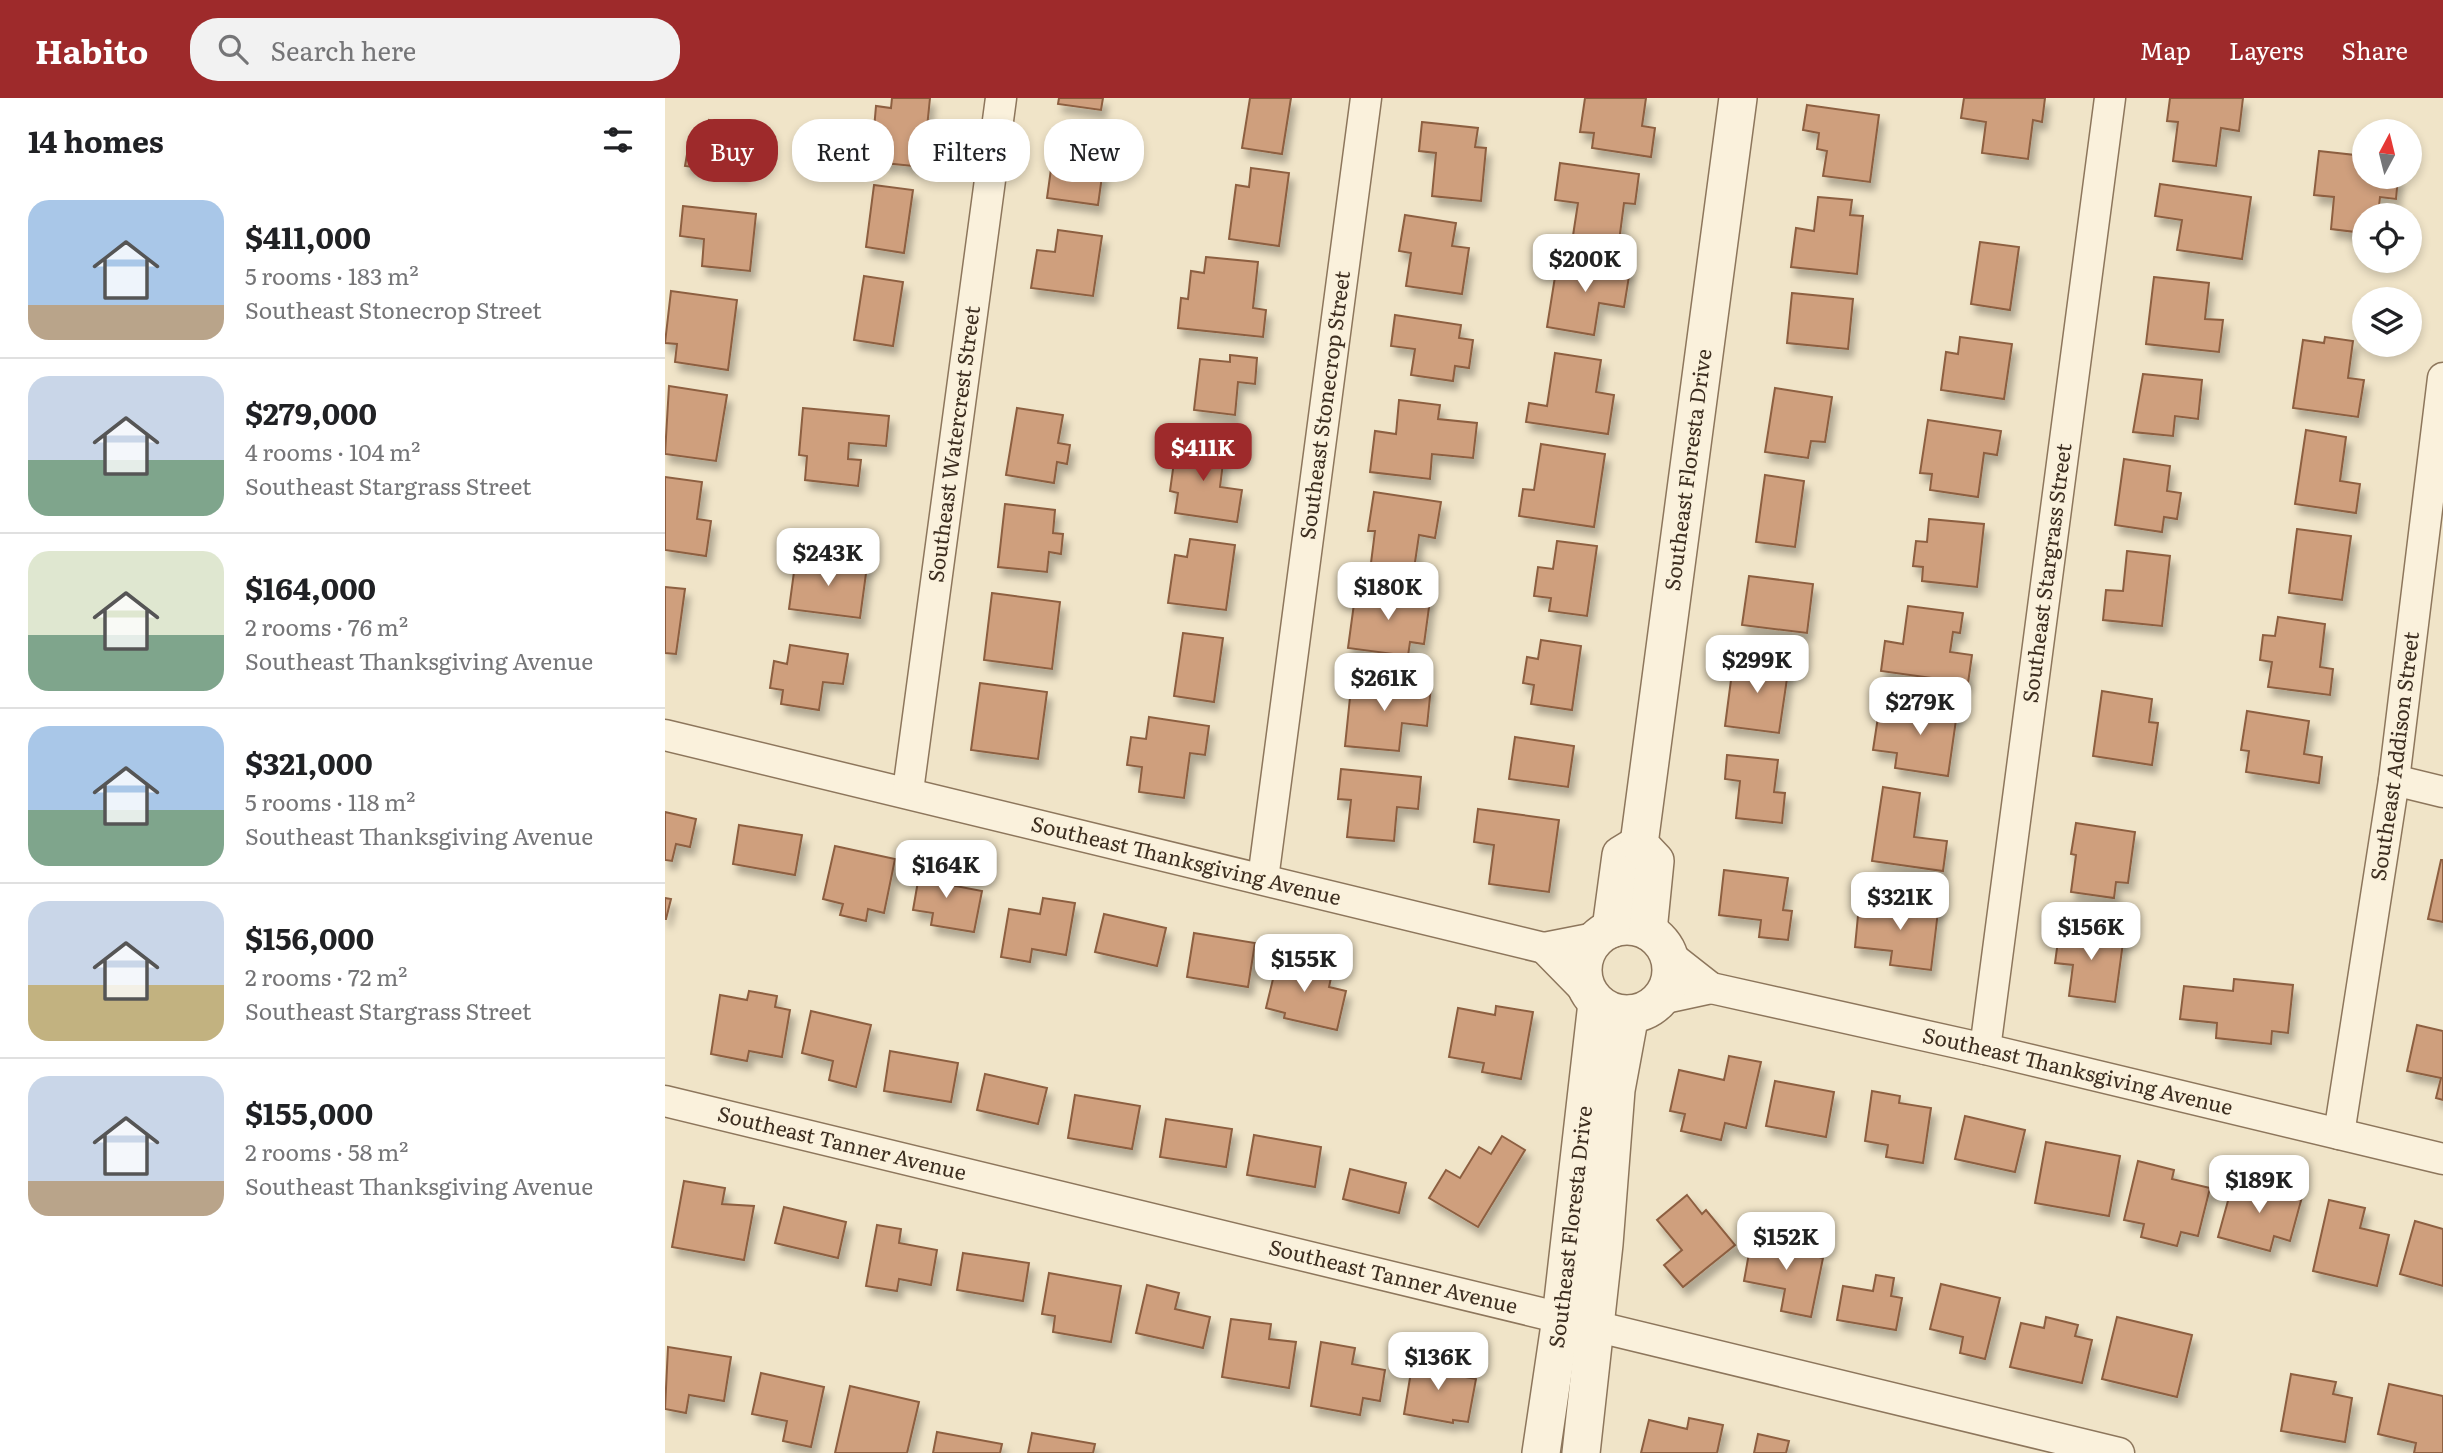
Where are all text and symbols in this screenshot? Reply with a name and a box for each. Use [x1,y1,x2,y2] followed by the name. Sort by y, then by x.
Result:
[190,18,680,81] search box
[35,25,148,74] text: Habito
[214,30,252,68] icon: search
[270,30,416,69] text: Search here
[2140,32,2191,67] text: Map
[2229,32,2303,67] text: Layers
[2341,32,2408,67] text: Share
[28,118,164,162] text: 14 homes
[686,119,778,182] chip: Buy
[792,119,894,182] chip: Rent
[908,119,1030,182] chip: Filters
[1044,119,1144,182] chip: New
[2352,119,2422,189] north arrow
[2352,119,2422,357] map controls
[599,121,637,159] icon: filters
[2352,203,2422,273] button: locate
[245,214,371,258] text: $411,000
[84,228,168,312] icon: home
[1536,234,1634,294] pin: $200K
[1549,240,1621,274] text: $200K
[245,258,419,292] text: 5 rooms · 183 m²
[1290,268,1356,541] street label: Southeast Stonecrop Street
[2352,287,2422,357] button: layers
[245,292,542,326] text: Southeast Stonecrop Street
[918,303,986,584] street label: Southeast Watercrest Street
[1655,347,1718,593] street label: Southeast Floresta Drive
[245,390,377,434] text: $279,000
[84,404,168,488] icon: home
[1154,424,1252,483] pin: $411K
[1171,429,1235,463] text: $411K
[245,434,420,468] text: 4 rooms · 104 m²
[2013,441,2078,704] street label: Southeast Stargrass Street
[245,468,531,502] text: Southeast Stargrass Street
[779,528,877,588] pin: $243K
[793,534,863,568] text: $243K
[1339,562,1437,622] pin: $180K
[245,565,376,609] text: $164,000
[1354,568,1422,602] text: $180K
[84,579,168,663] icon: home
[245,609,408,643] text: 2 rooms · 76 m²
[2361,629,2425,883] street label: Southeast Addison Street
[1708,636,1806,695] pin: $299K
[1722,641,1792,675] text: $299K
[245,643,593,677] text: Southeast Thanksgiving Avenue
[1335,654,1433,713] pin: $261K
[1350,659,1418,693] text: $261K
[1871,678,1969,737] pin: $279K
[1885,683,1955,717] text: $279K
[245,740,373,784] text: $321,000
[84,754,168,838] icon: home
[245,784,415,818] text: 5 rooms · 118 m²
[1028,806,1345,911] street label: Southeast Thanksgiving Avenue
[245,818,593,852] text: Southeast Thanksgiving Avenue
[897,840,995,900] pin: $164K
[912,846,980,880] text: $164K
[1851,872,1949,932] pin: $321K
[1867,878,1933,912] text: $321K
[2042,902,2140,962] pin: $156K
[2057,908,2125,942] text: $156K
[245,915,374,959] text: $156,000
[84,929,168,1013] icon: home
[1255,934,1353,994] pin: $155K
[1271,940,1337,974] text: $155K
[245,959,407,993] text: 2 rooms · 72 m²
[245,993,531,1027] text: Southeast Stargrass Street
[1920,1018,2237,1121] street label: Southeast Thanksgiving Avenue
[245,1090,373,1134] text: $155,000
[715,1096,970,1186] street label: Southeast Tanner Avenue
[84,1104,168,1188] icon: home
[1539,1104,1598,1350] street label: Southeast Floresta Drive
[245,1134,408,1168] text: 2 rooms · 58 m²
[2210,1156,2308,1215] pin: $189K
[2225,1161,2293,1195] text: $189K
[245,1168,593,1202] text: Southeast Thanksgiving Avenue
[1737,1212,1835,1272] pin: $152K
[1753,1218,1819,1252] text: $152K
[1266,1230,1521,1320] street label: Southeast Tanner Avenue
[1389,1332,1487,1392] pin: $136K
[1404,1338,1472,1372] text: $136K

